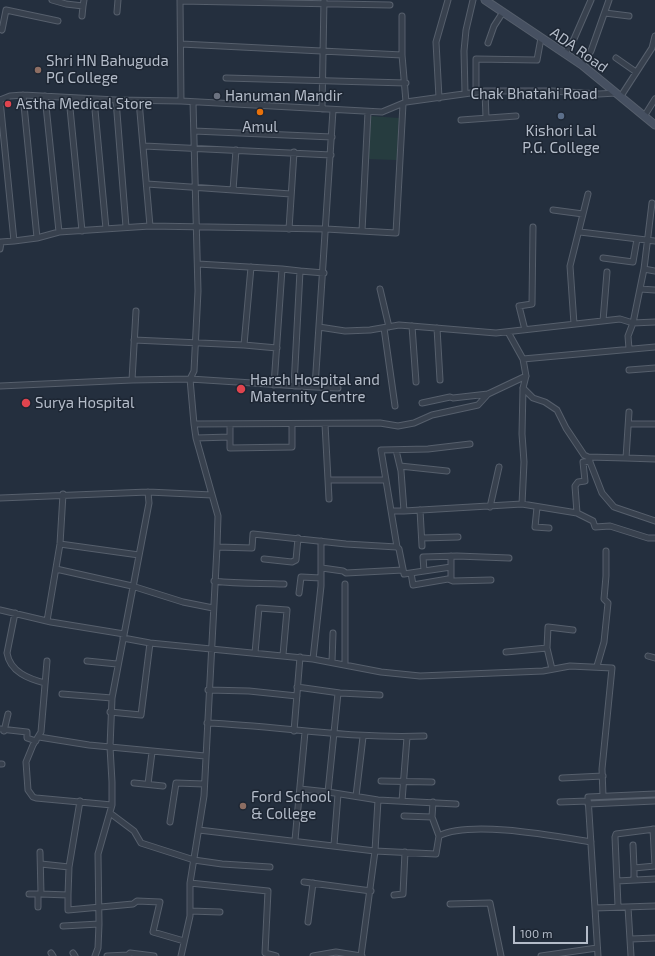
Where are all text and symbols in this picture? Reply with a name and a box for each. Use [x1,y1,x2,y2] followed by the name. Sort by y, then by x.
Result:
[547,24,611,76] street label: ADA Road
[46,52,169,87] place label: Shri HN Bahuguda PG College
[33,65,43,75] marker: Shri HN Bahuguda PG College
[470,85,598,103] street label: Chak Bhatahi Road
[225,87,342,105] place label: Hanuman Mandir
[212,91,222,101] marker: Hanuman Mandir
[16,95,152,113] place label: Astha Medical Store
[3,99,13,109] marker: Astha Medical Store
[255,107,265,117] marker: Amul
[556,111,566,121] marker: Kishori Lal P.G. College
[242,118,278,136] place label: Amul
[522,122,600,157] place label: Kishori Lal P.G. College
[250,371,380,406] place label: Harsh Hospital and Maternity Centre
[235,383,247,395] marker: Harsh Hospital and Maternity Centre
[35,394,134,412] place label: Surya Hospital
[20,397,32,409] marker: Surya Hospital
[251,788,331,823] place label: Ford School & College
[238,801,248,811] marker: Ford School & College
[515,918,590,944] scale bar
[520,926,552,940] text: 100 m

